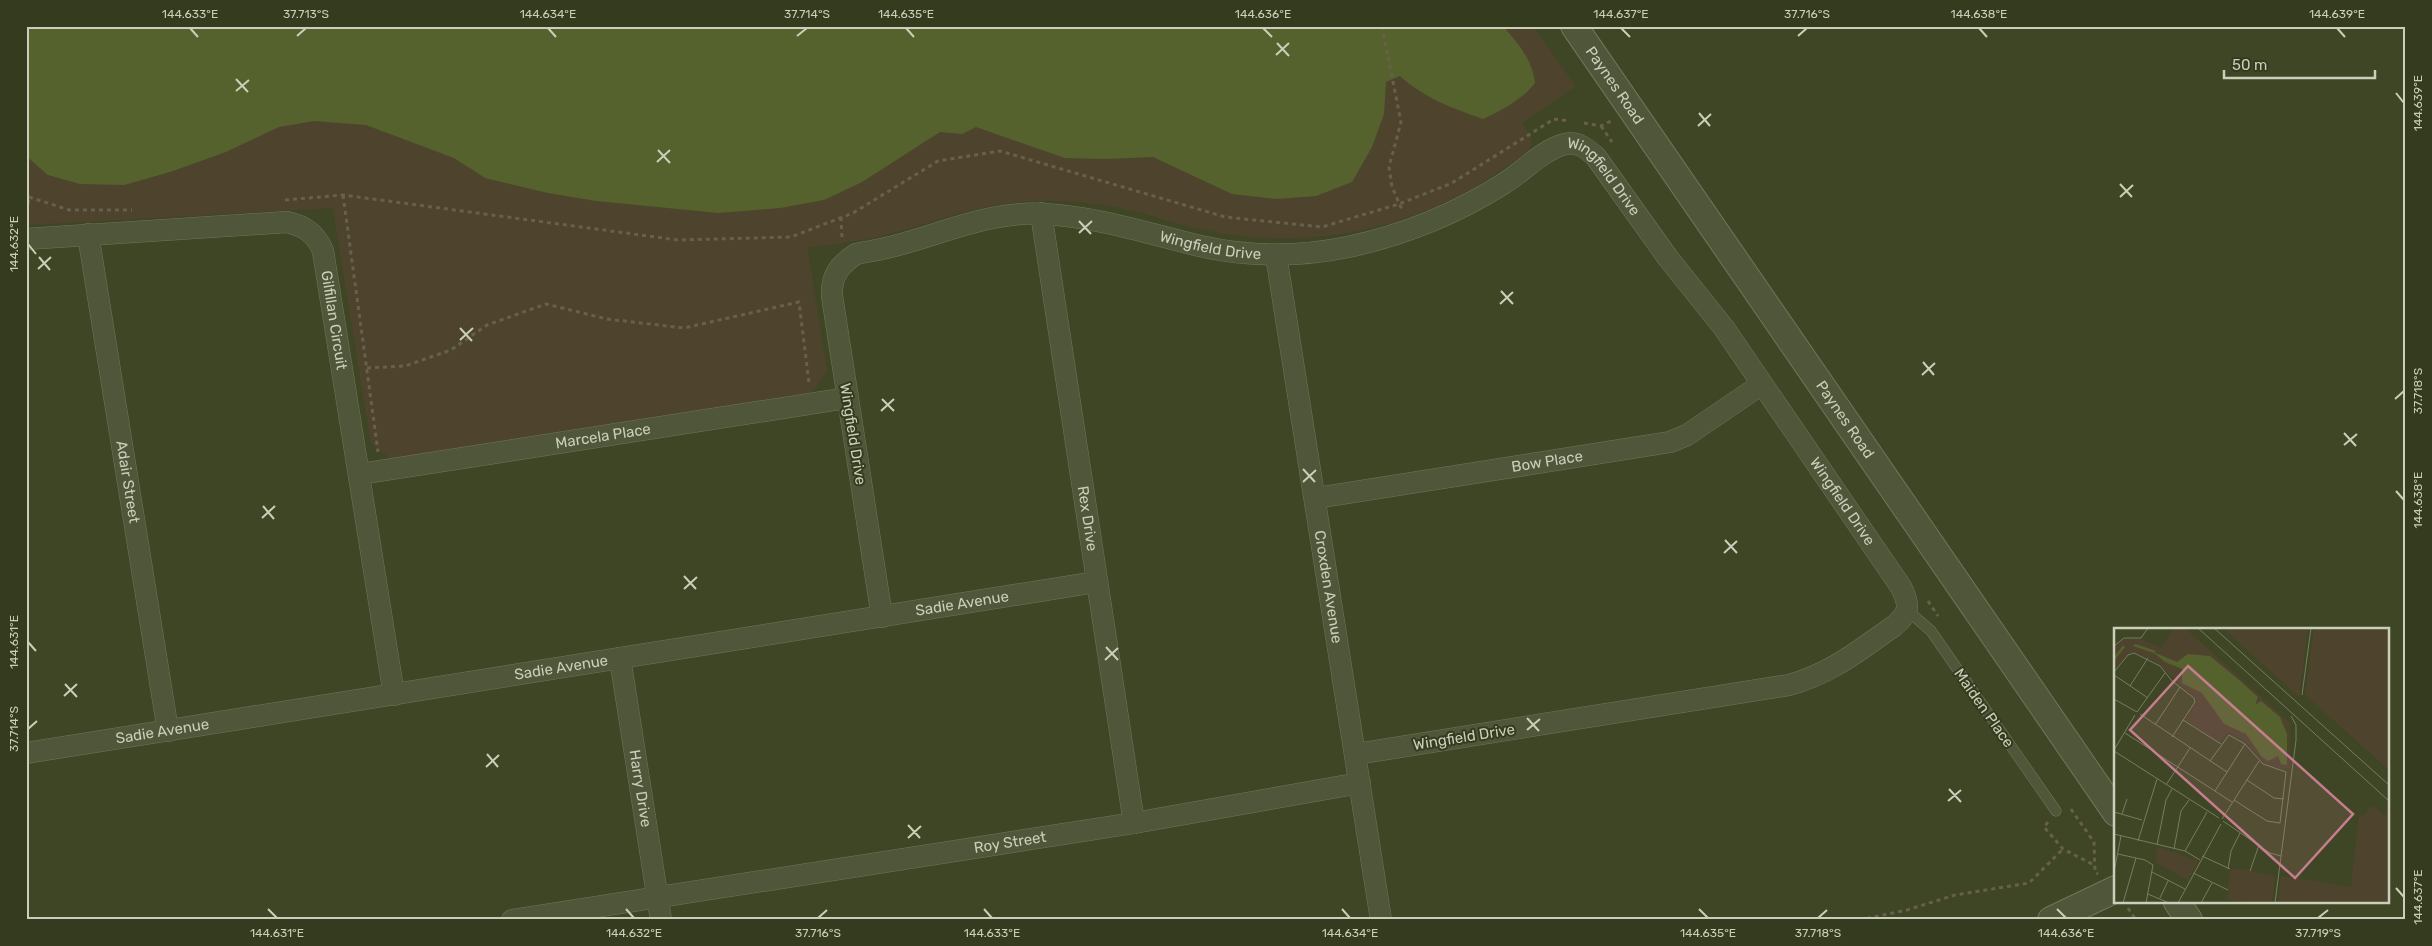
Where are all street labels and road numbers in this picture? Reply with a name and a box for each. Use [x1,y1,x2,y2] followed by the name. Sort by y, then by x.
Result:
[1582,43,1648,128] street label: Paynes Road
[1566,134,1644,219] street label: Wingfield Drive
[1158,227,1262,263] street label: Wingfield Drive
[317,269,351,371] street label: Gilfillan Circuit
[1812,377,1878,462] street label: Paynes Road
[836,382,870,486] street label: Wingfield Drive
[554,420,652,452] street label: Marcela Place
[112,439,143,524] street label: Adair Street
[1510,447,1584,476] street label: Bow Place
[1806,454,1879,549] street label: Wingfield Drive
[1074,485,1101,552] street label: Rex Drive
[1311,529,1346,645] street label: Croxden Avenue
[914,587,1010,620] street label: Sadie Avenue
[513,651,609,684] street label: Sadie Avenue
[1950,665,2018,751] street label: Maiden Place
[114,715,210,748] street label: Sadie Avenue
[1412,720,1516,754] street label: Wingfield Drive
[625,748,655,828] street label: Harry Drive
[973,828,1048,857] street label: Roy Street

